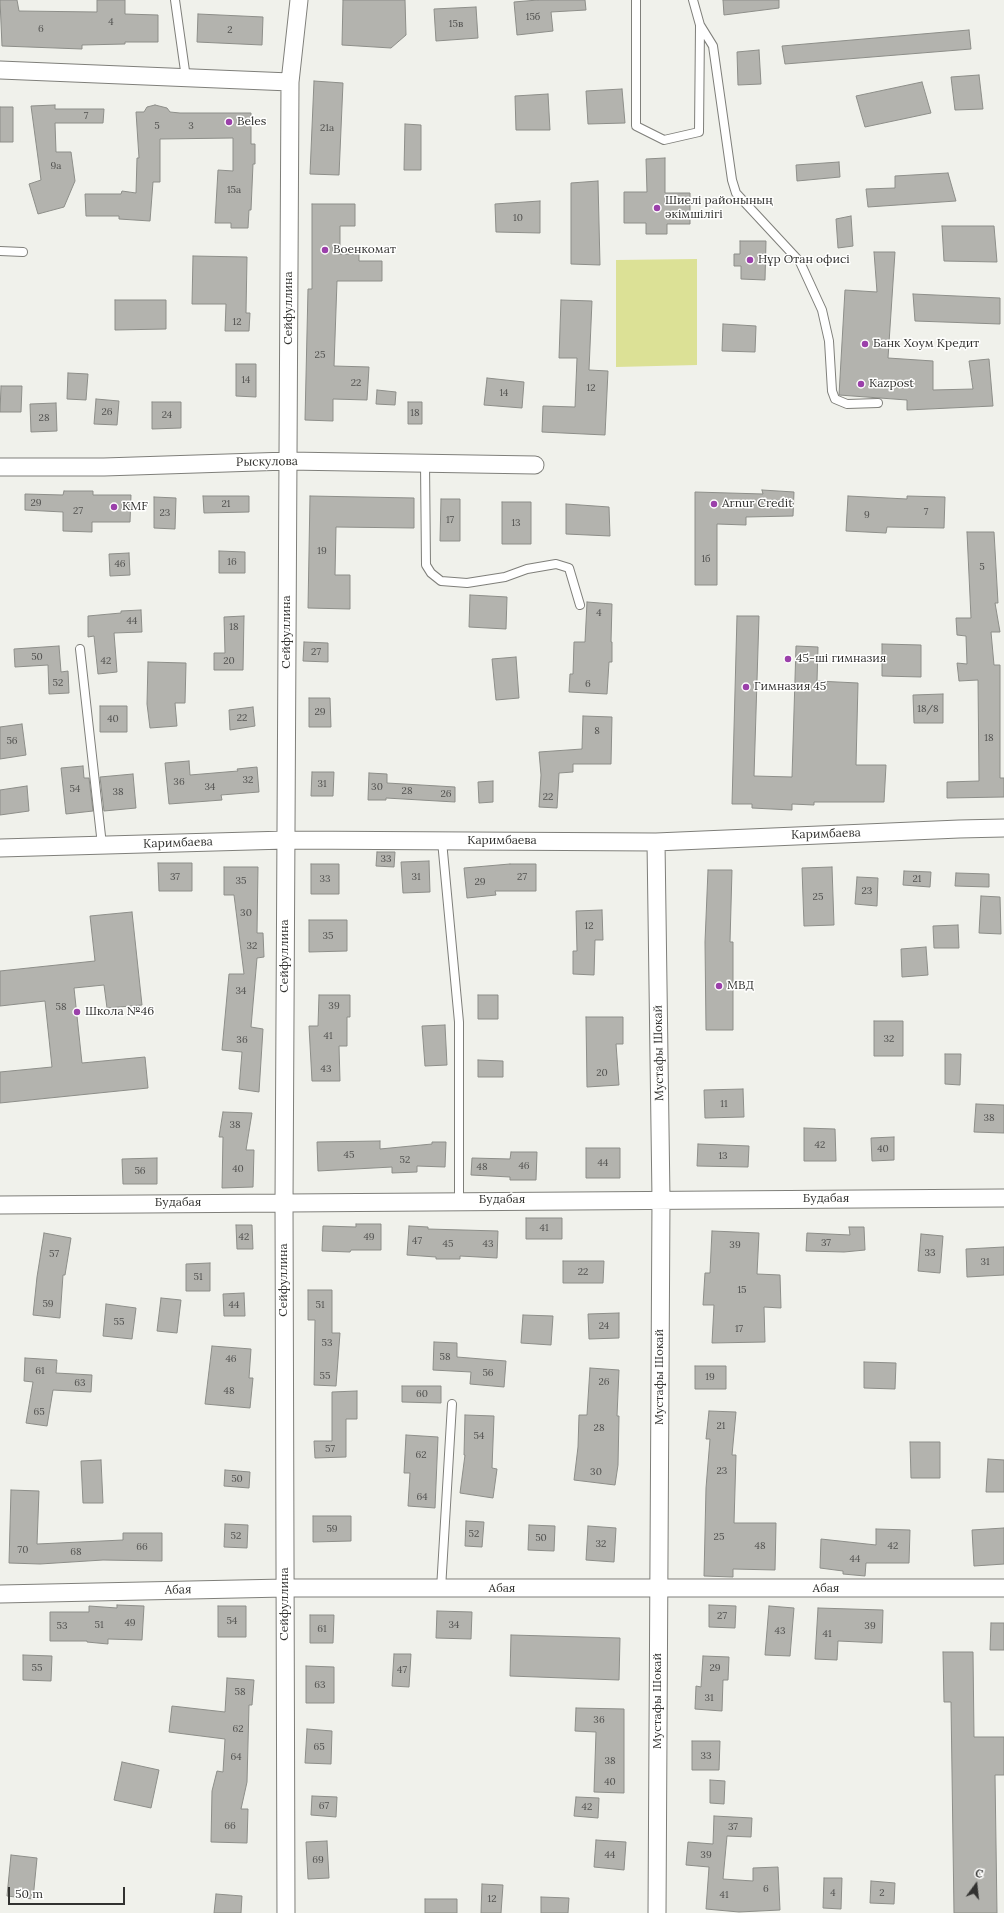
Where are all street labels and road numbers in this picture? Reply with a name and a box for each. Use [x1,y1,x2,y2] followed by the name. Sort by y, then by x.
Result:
[282,271,296,345] street label: Сейфуллина
[236,454,298,470] street label: Рыскулова
[280,595,294,669] street label: Сейфуллина
[791,826,861,842] street label: Каримбаева
[467,834,537,848] street label: Каримбаева
[143,835,213,851] street label: Каримбаева
[278,919,292,993] street label: Сейфуллина
[651,1005,667,1101] street label: Мустафы Шокай
[803,1192,849,1206] street label: Будабая
[479,1193,525,1207] street label: Будабая
[155,1196,201,1210] street label: Будабая
[277,1243,291,1317] street label: Сейфуллина
[653,1329,667,1425] street label: Мустафы Шокай
[278,1567,292,1641] street label: Сейфуллина
[489,1582,515,1596] street label: Абая
[813,1582,839,1596] street label: Абая
[164,1583,192,1597] street label: Абая
[651,1653,665,1749] street label: Мустафы Шокай

